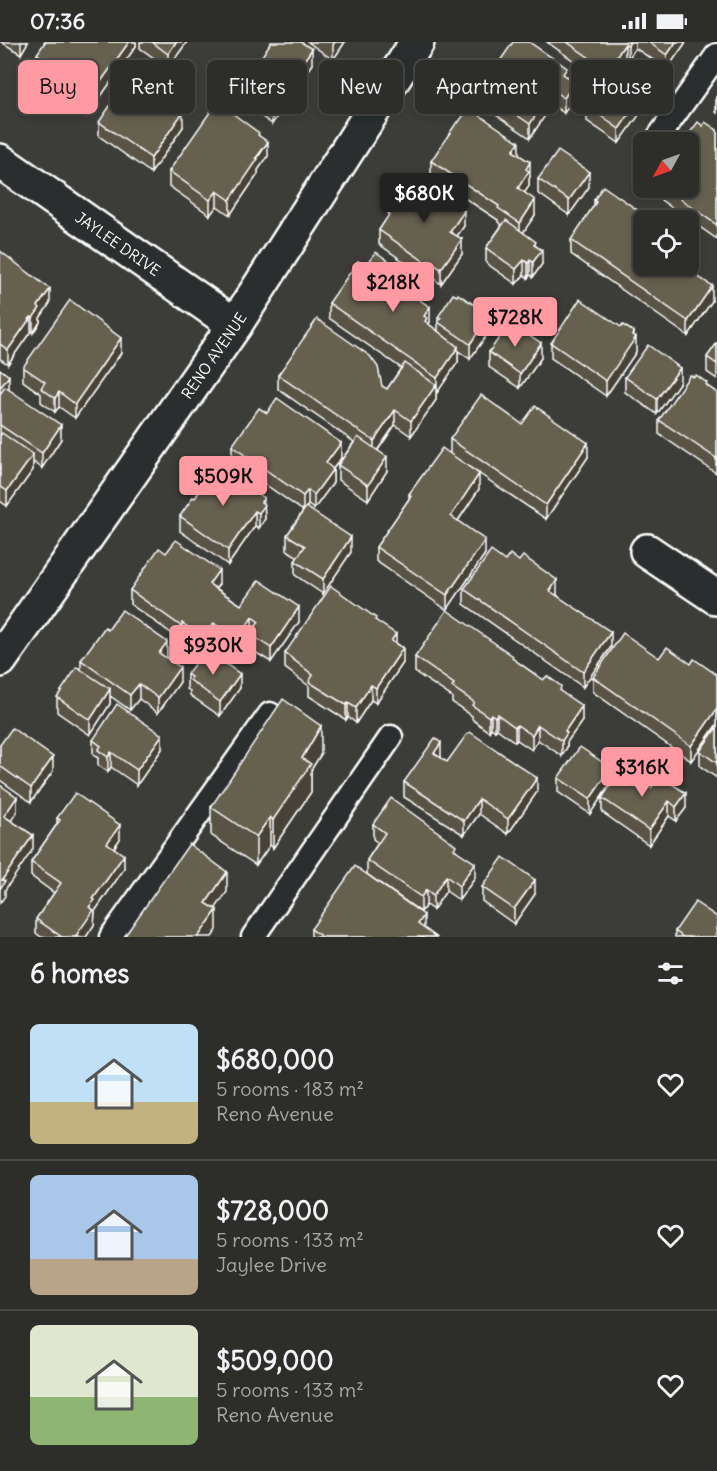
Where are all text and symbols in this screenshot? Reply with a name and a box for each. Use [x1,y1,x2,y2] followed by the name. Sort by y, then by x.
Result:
[30,7,85,35] text: 07:36
[18,60,98,114] chip: Buy
[110,60,195,114] chip: Rent
[207,60,307,114] chip: Filters
[319,60,403,114] chip: New
[415,60,559,114] chip: Apartment
[571,60,673,114] chip: House
[633,132,699,198] north arrow
[633,132,699,276] map controls
[382,173,466,224] pin: $680K
[394,180,454,205] text: $680K
[72,207,164,280] street label: JAYLEE DRIVE
[633,210,699,276] button: locate
[351,262,435,313] pin: $218K
[366,269,420,294] text: $218K
[473,297,557,348] pin: $728K
[487,304,543,329] text: $728K
[177,309,250,402] street label: RENO AVENUE
[181,456,265,507] pin: $509K
[193,463,253,488] text: $509K
[171,625,255,676] pin: $930K
[183,632,243,657] text: $930K
[600,747,684,798] pin: $316K
[615,754,669,779] text: $316K
[30,957,129,990] text: 6 homes
[654,957,687,990] icon: filters
[216,1043,334,1076] text: $680,000
[78,1048,150,1120] icon: home
[654,1068,687,1101] icon: heart
[216,1076,364,1101] text: 5 rooms · 183 m²
[216,1101,334,1126] text: Reno Avenue
[216,1194,329,1227] text: $728,000
[78,1199,150,1271] icon: home
[654,1219,687,1252] icon: heart
[216,1227,364,1252] text: 5 rooms · 133 m²
[216,1252,327,1277] text: Jaylee Drive
[216,1344,334,1377] text: $509,000
[78,1349,150,1421] icon: home
[654,1369,687,1402] icon: heart
[216,1377,364,1402] text: 5 rooms · 133 m²
[216,1402,334,1427] text: Reno Avenue

